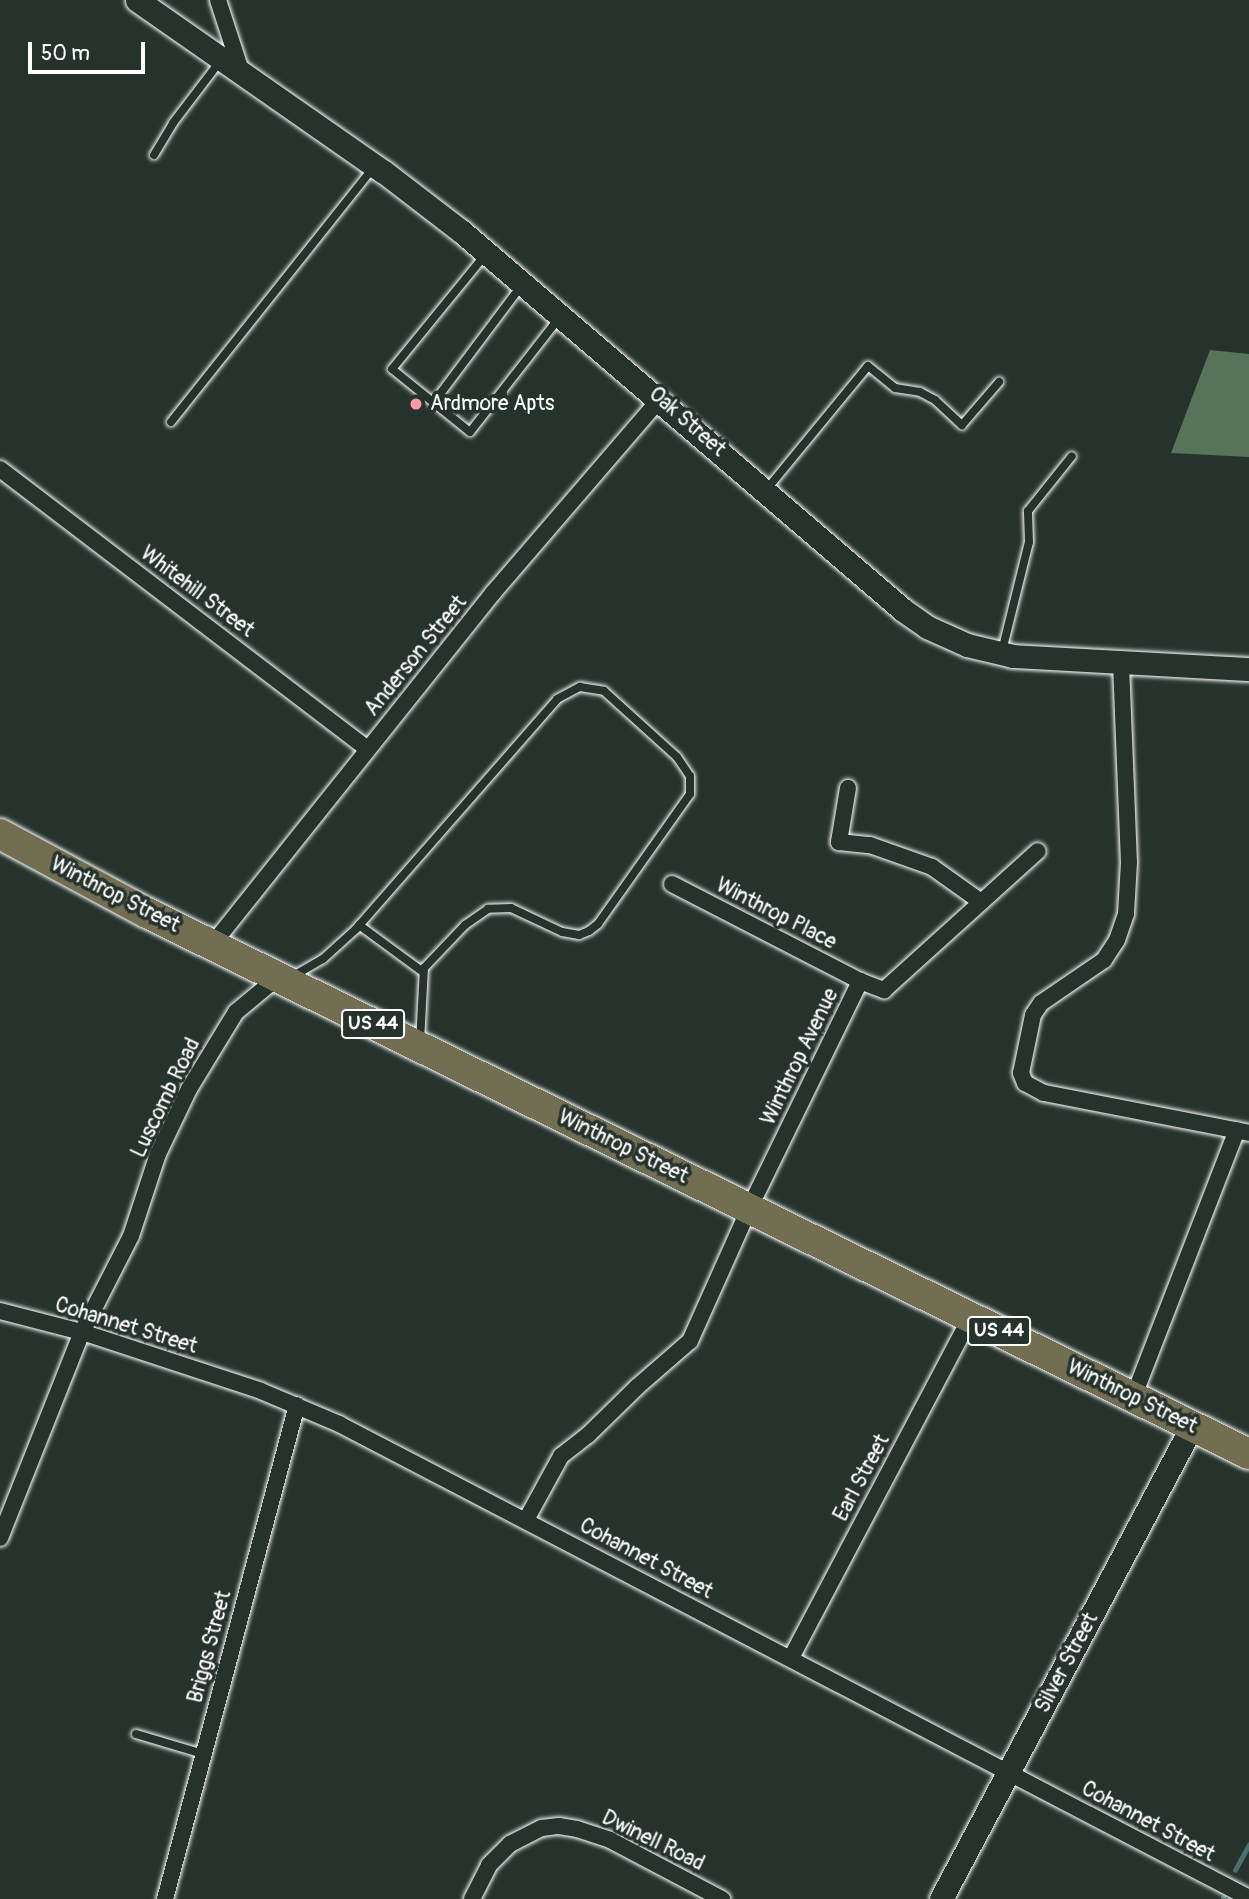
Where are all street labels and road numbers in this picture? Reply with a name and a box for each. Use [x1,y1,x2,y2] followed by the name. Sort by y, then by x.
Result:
[644,382,730,462] street label: Oak Street
[135,541,259,643] street label: Whitehill Street
[360,591,472,721] street label: Anderson Street
[46,852,184,938] street label: Winthrop Street
[712,873,840,955] street label: Winthrop Place
[756,984,844,1130] street label: Winthrop Avenue
[340,1008,406,1040] road number: US 44
[126,1034,206,1162] street label: Luscomb Road
[554,1105,692,1189] street label: Winthrop Street
[52,1292,200,1360] street label: Cohannet Street
[966,1316,1032,1346] road number: US 44
[1063,1355,1201,1439] street label: Winthrop Street
[829,1430,895,1526] street label: Earl Street
[575,1513,717,1605] street label: Cohannet Street
[183,1588,237,1706] street label: Briggs Street
[1030,1609,1104,1717] street label: Silver Street
[1077,1776,1219,1868] street label: Cohannet Street
[598,1805,708,1877] street label: Dwinell Road

